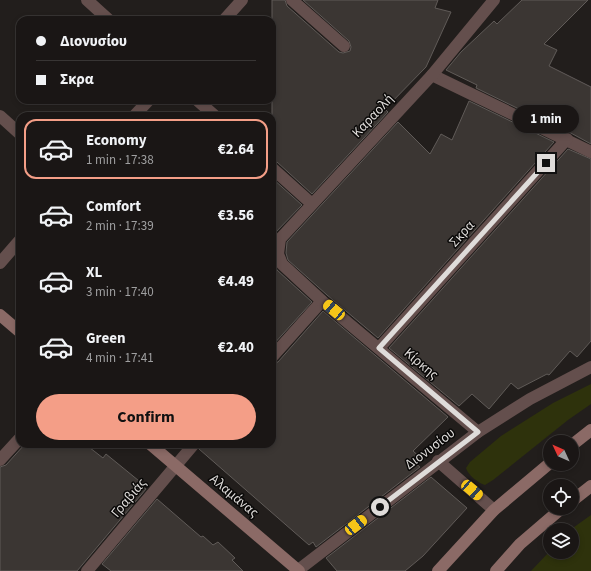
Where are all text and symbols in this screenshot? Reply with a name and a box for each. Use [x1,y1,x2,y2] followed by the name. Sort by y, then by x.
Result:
[60,31,127,52] text: Διονυσίου
[60,69,94,90] text: Σκρα
[348,90,398,142] street label: Καραολή
[513,105,579,133] callout: 1 min
[530,110,562,128] text: 1 min
[86,130,147,151] text: Economy
[38,131,74,167] icon: car
[218,139,254,160] text: €2.64
[86,151,154,169] text: 1 min · 17:38
[537,154,555,172] route end
[86,196,141,217] text: Comfort
[38,197,74,233] icon: car
[218,205,254,226] text: €3.56
[445,216,480,252] street label: Σκρα
[86,217,154,235] text: 2 min · 17:39
[86,262,102,283] text: XL
[38,263,74,299] icon: car
[218,271,254,292] text: €4.49
[86,283,154,301] text: 3 min · 17:40
[321,298,347,322] car
[86,328,126,349] text: Green
[38,329,74,365] icon: car
[218,337,254,358] text: €2.40
[399,343,443,385] street label: Κίρκης
[86,349,154,367] text: 4 min · 17:41
[36,394,256,440] button: Confirm
[401,423,459,475] street label: Διονυσίου
[543,435,579,471] north arrow
[543,435,579,559] map controls
[205,470,263,522] street label: Αλαμάνας
[107,474,151,522] street label: Γραβιάς
[459,478,485,502] car
[543,479,579,515] button: locate
[371,498,389,516] route start
[343,513,369,537] car
[543,523,579,559] button: layers

